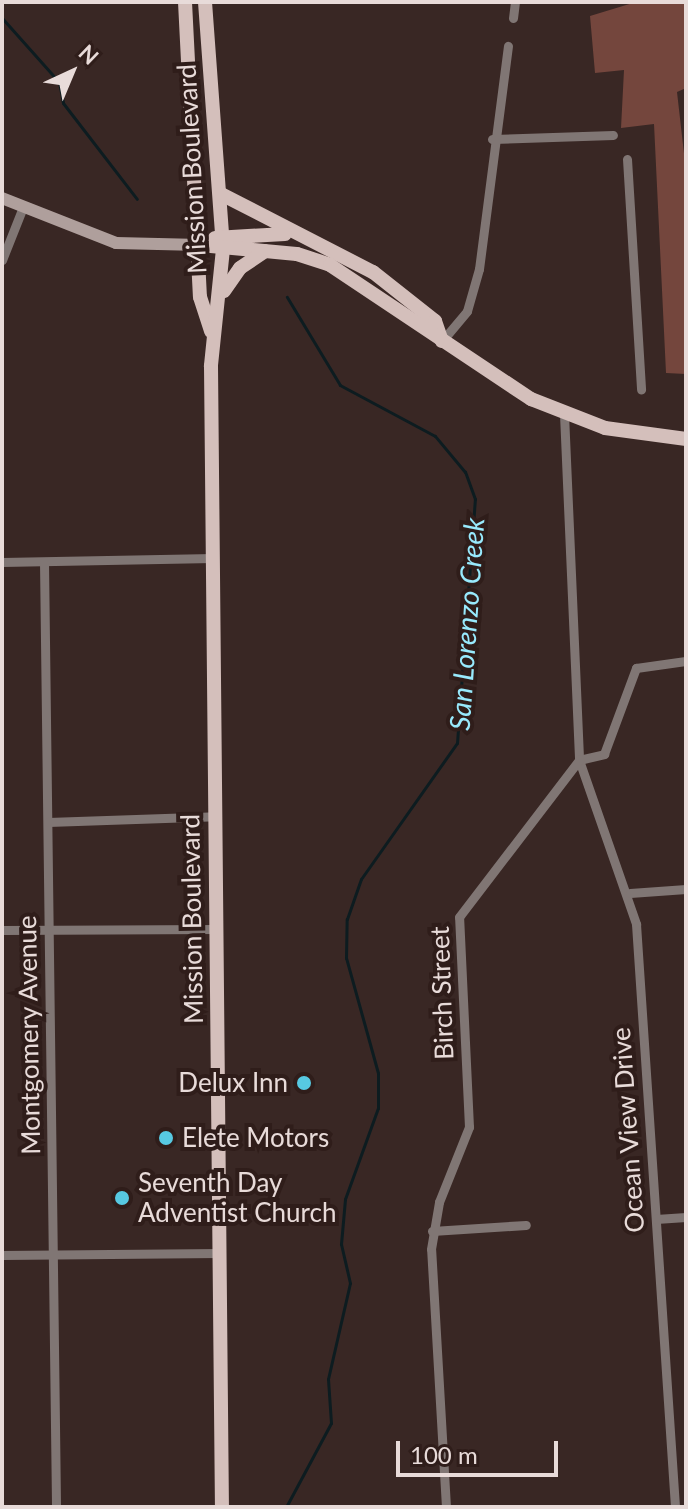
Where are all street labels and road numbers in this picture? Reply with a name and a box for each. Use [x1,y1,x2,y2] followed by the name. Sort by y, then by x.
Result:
[171,63,213,275] street label: Mission Boulevard
[175,814,209,1024] street label: Mission Boulevard
[11,914,47,1156] street label: Montgomery Avenue
[424,926,460,1060] street label: Birch Street
[605,1026,651,1234] street label: Ocean View Drive

